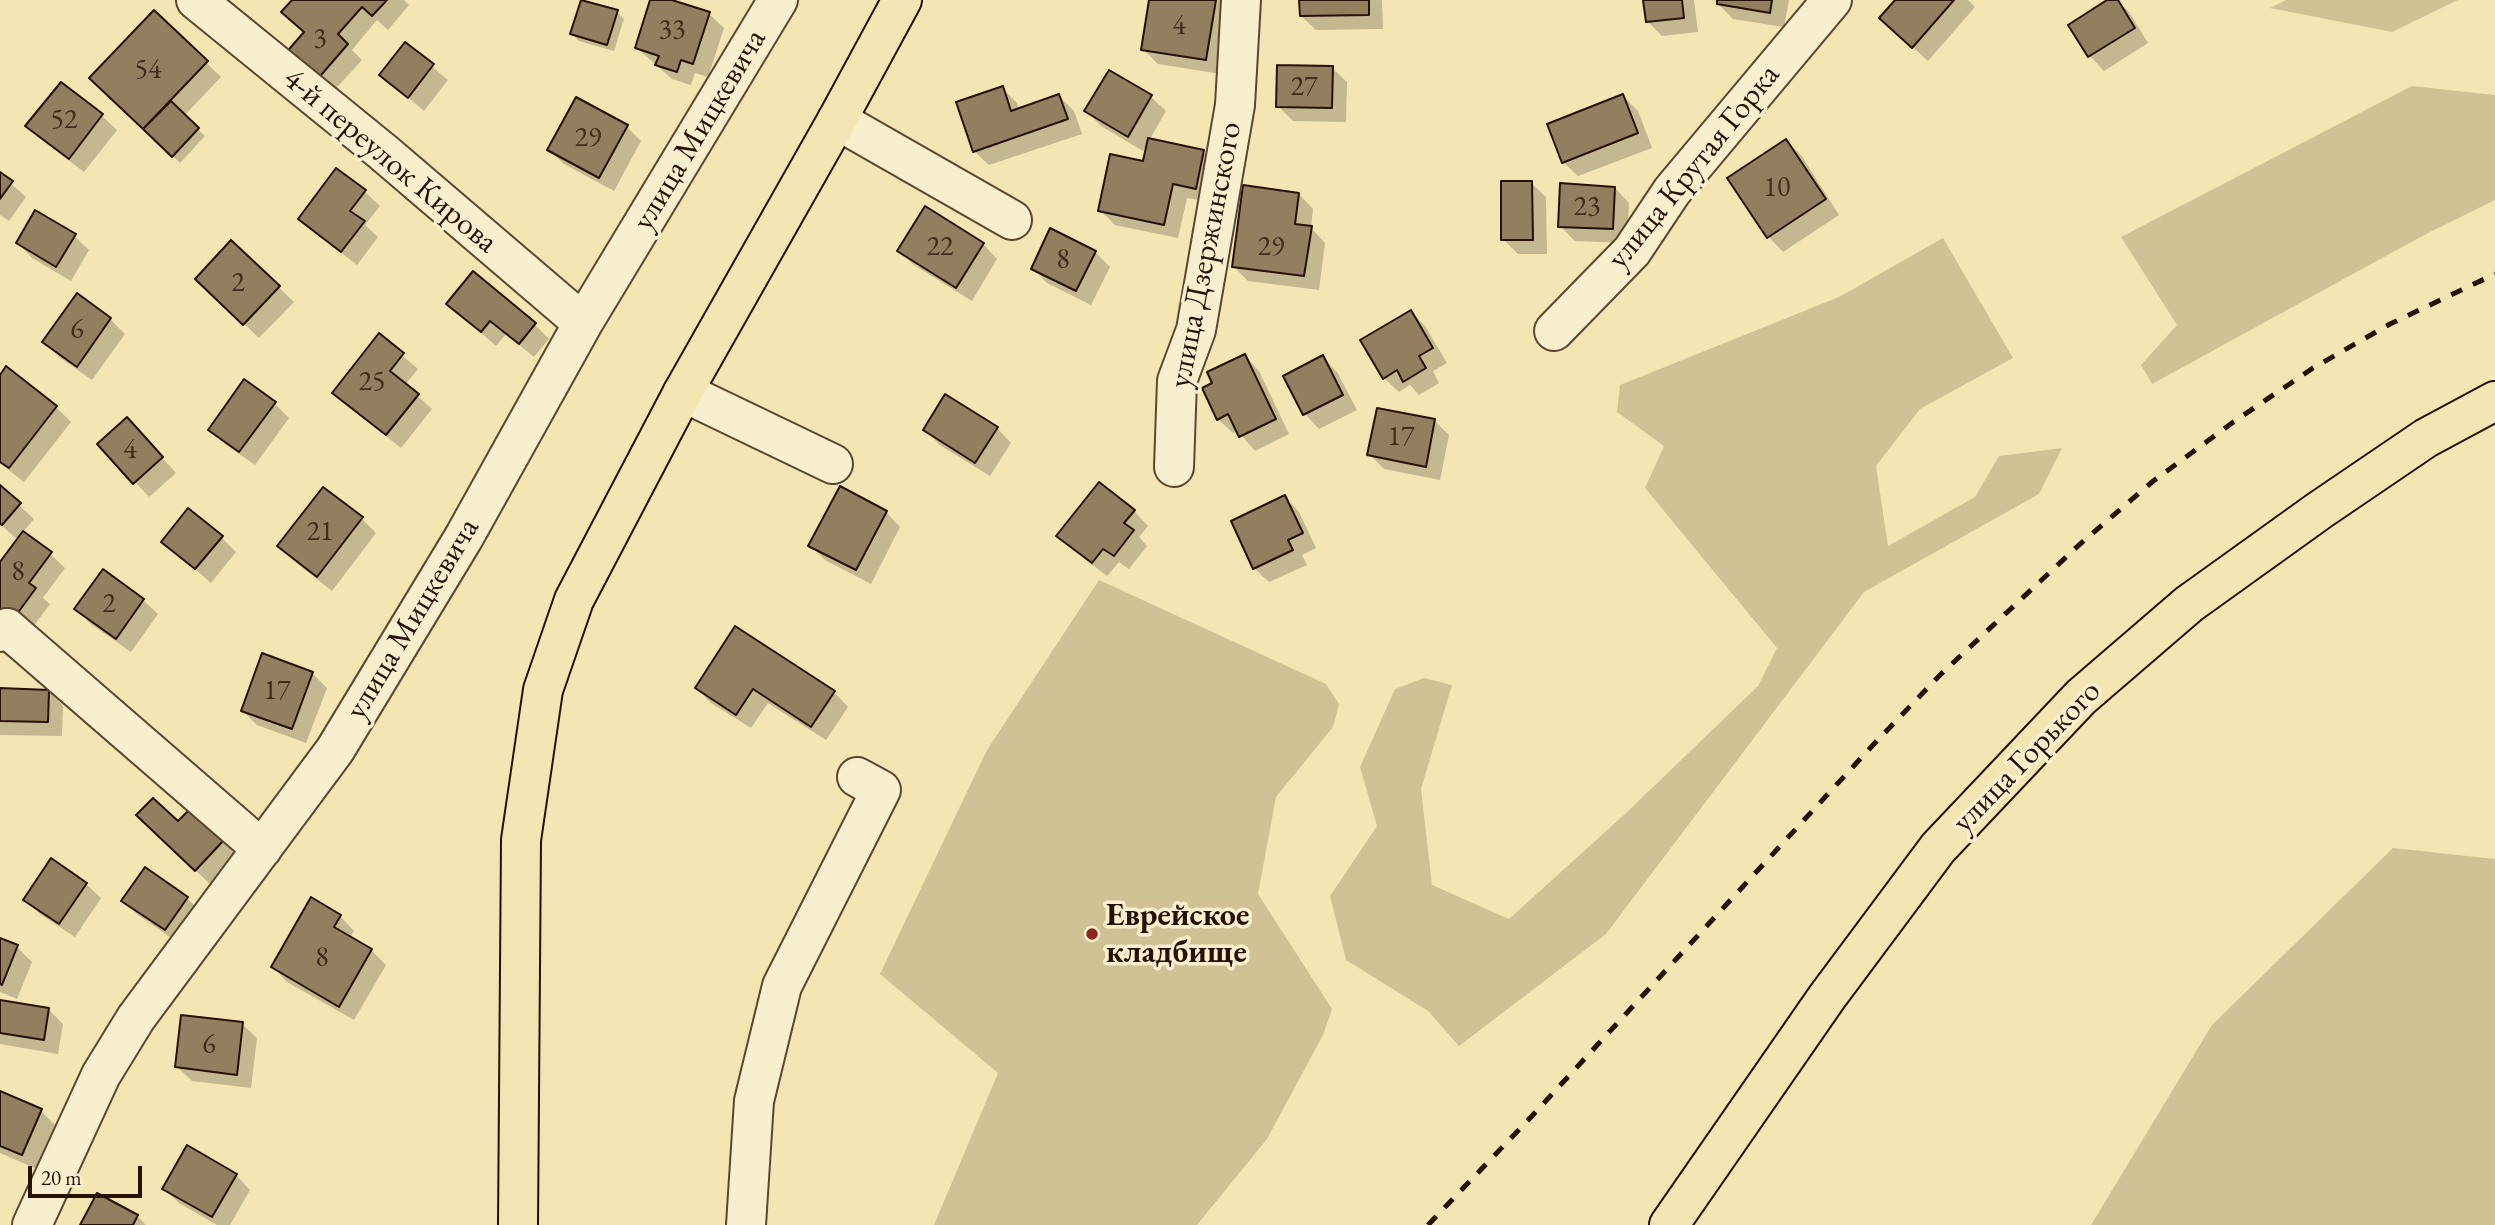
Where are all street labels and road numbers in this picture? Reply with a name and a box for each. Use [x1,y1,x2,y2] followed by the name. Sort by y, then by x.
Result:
[625,22,775,238] street label: улица Мицкевича
[1600,57,1788,277] street label: улица Крутая Горка
[275,60,505,262] street label: 4-й переулок Кирова
[1161,119,1251,391] street label: улица Дзержинского
[338,511,488,727] street label: улица Мицкевича
[1945,673,2109,841] street label: улица Горького

